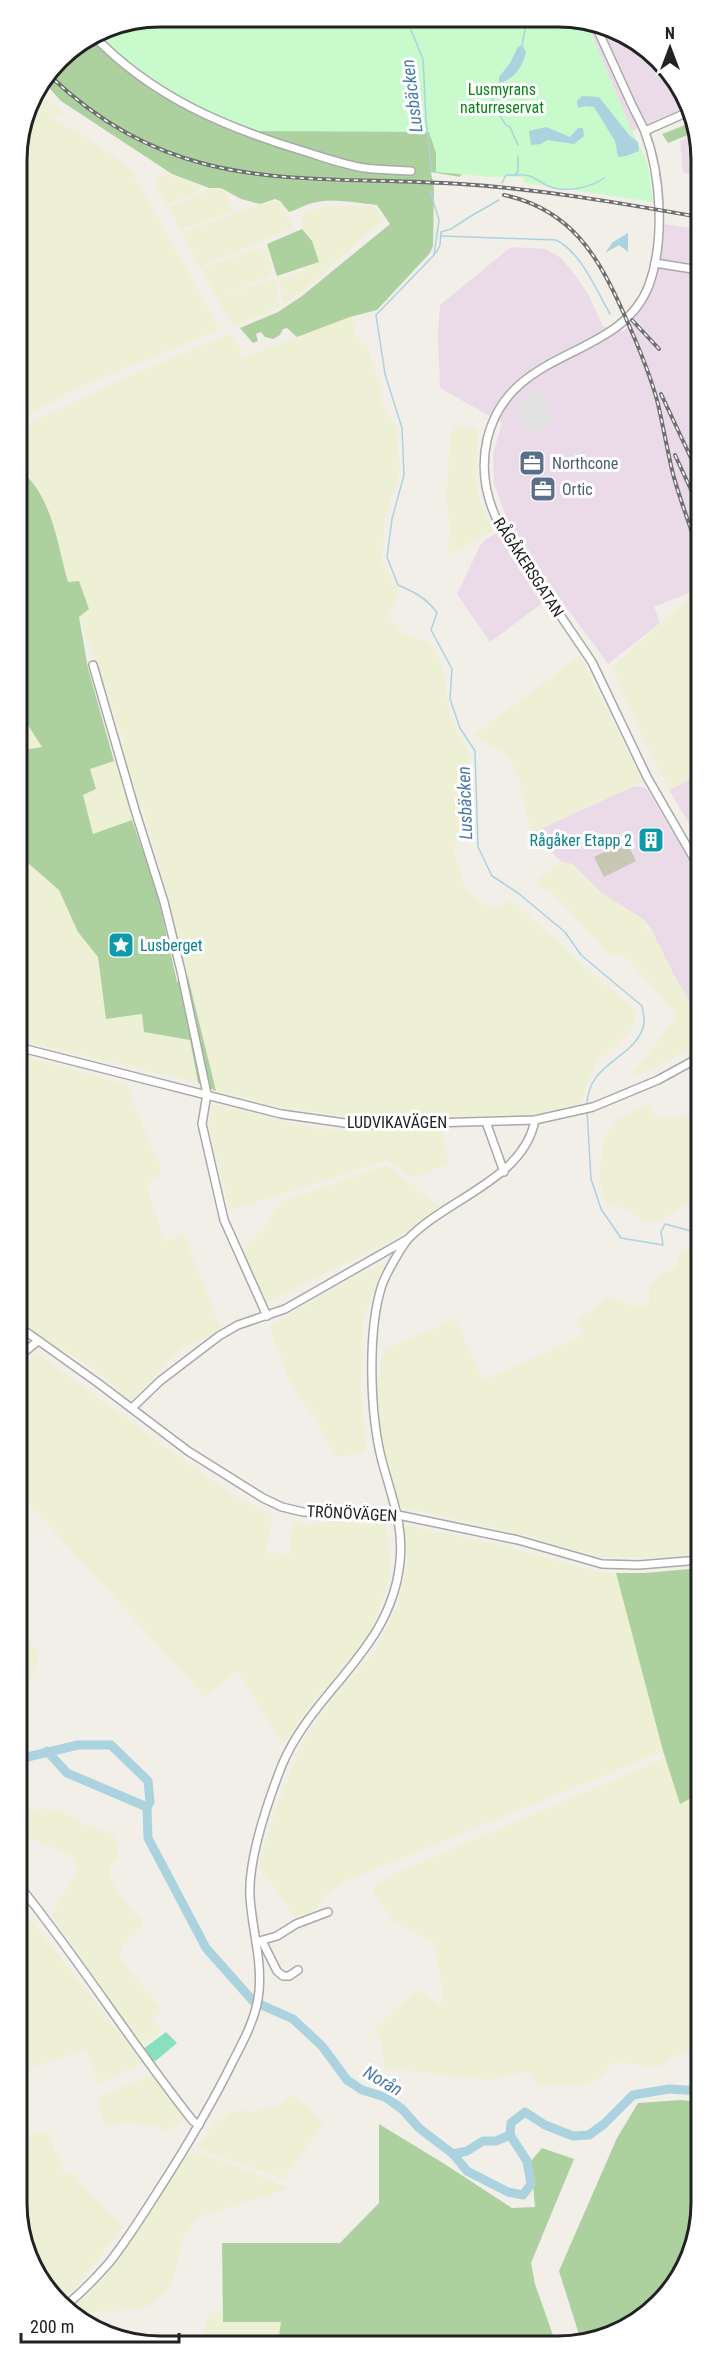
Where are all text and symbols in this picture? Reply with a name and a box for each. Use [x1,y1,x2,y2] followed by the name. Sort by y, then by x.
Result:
[640,18,700,78] north arrow
[665,24,675,43] text: N
[397,58,426,134] water label: Lusbäcken
[460,80,544,117] park label: Lusmyrans naturreservat
[517,448,547,478] office icon: Northcone
[552,454,618,473] place label: Northcone
[528,474,558,504] office icon: Ortic
[562,480,593,499] place label: Ortic
[489,514,569,620] street label: RÅGÅKERSGATAN
[453,766,476,840] water label: Lusbäcken
[636,825,666,855] building icon: Rågåker Etapp 2
[529,831,632,850] place label: Rågåker Etapp 2
[106,930,136,960] place icon: Lusberget
[140,936,203,955] place label: Lusberget
[347,1113,447,1132] street label: LUDVIKAVÄGEN
[306,1502,398,1525] street label: TRÖNÖVÄGEN
[360,2061,406,2100] water label: Norån
[21,2306,178,2344] scale bar
[30,2316,74,2337] text: 200 m

